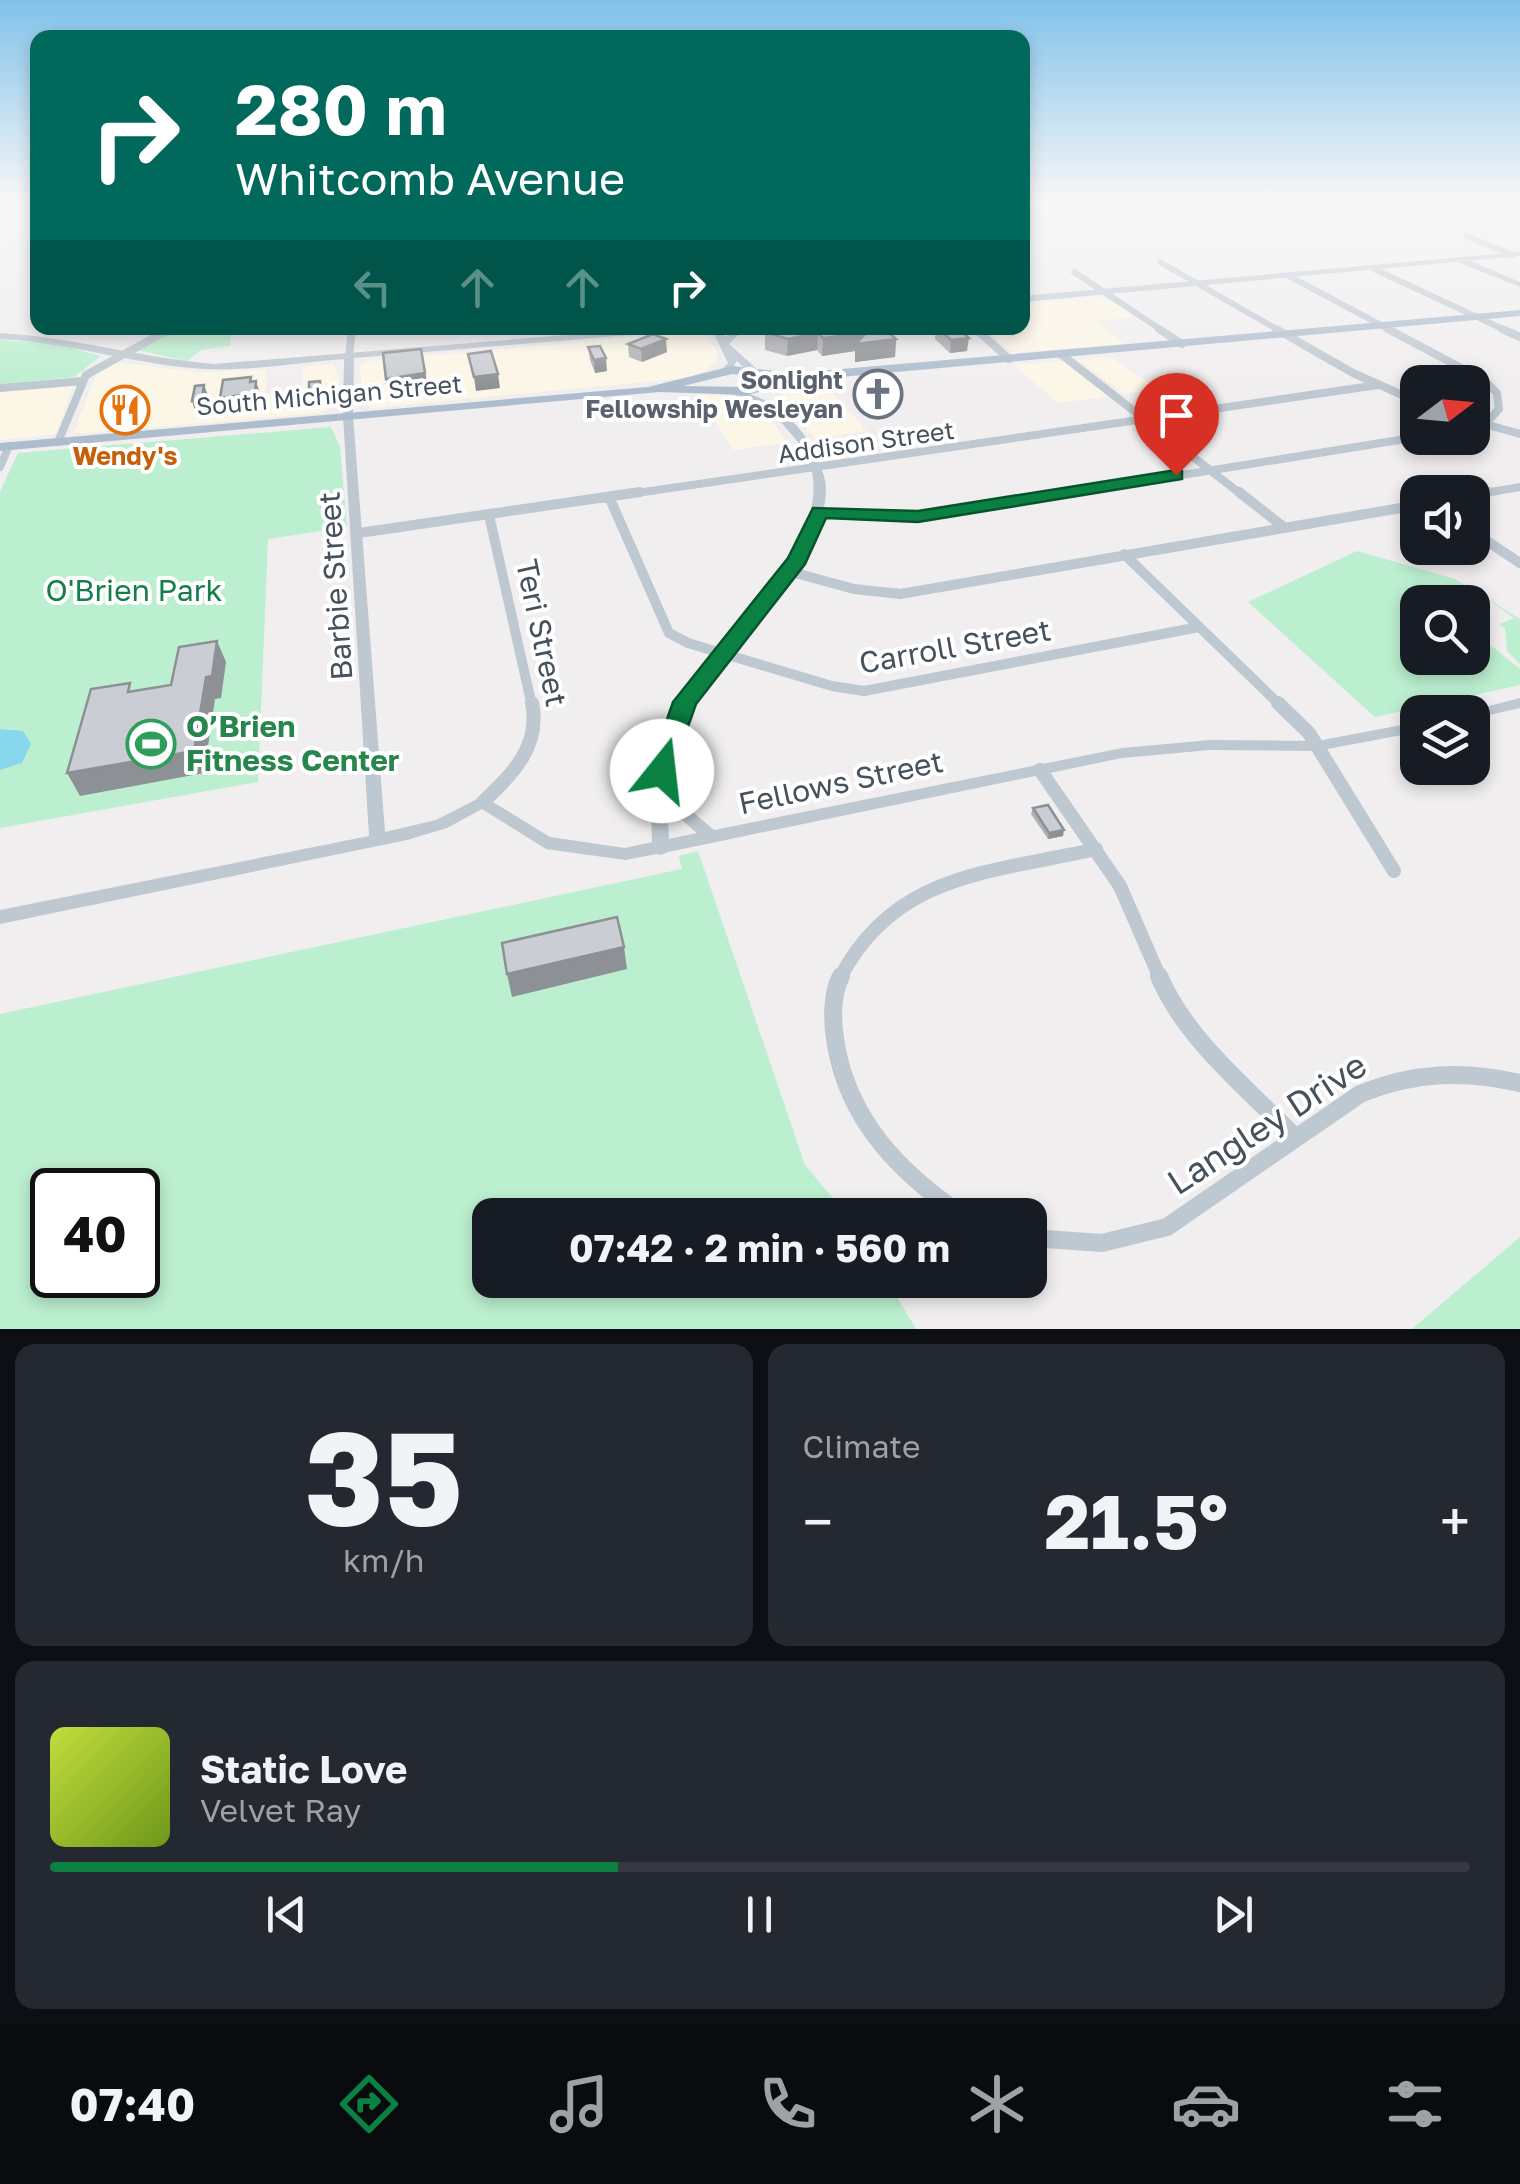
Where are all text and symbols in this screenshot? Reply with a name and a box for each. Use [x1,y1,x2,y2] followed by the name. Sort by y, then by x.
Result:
[235,66,447,150] text: 280 m
[70,70,200,200] icon: right
[235,151,625,205] text: Whitcomb Avenue
[345,260,400,315] icon: left
[450,260,505,315] icon: ahead
[555,260,610,315] icon: ahead
[660,260,715,315] icon: right
[585,364,843,424] place label: Sonlight Fellowship Wesleyan
[1400,365,1490,455] north arrow
[1400,365,1490,785] map controls
[195,367,463,422] street label: South Michigan Street
[852,368,904,420] church icon: Sonlight Fellowship Wesleyan
[1134,373,1219,476] pin
[99,384,151,436] restaurant icon: Wendy's
[1149,388,1204,443] icon: arrive
[776,414,956,469] street label: Addison Street
[73,440,177,471] place label: Wendy's
[1400,475,1490,565] button: sound
[310,491,360,682] street label: Barbie Street
[509,556,575,710] street label: Teri Street
[46,572,223,608] park label: O'Brien Park
[1400,585,1490,675] button: search
[856,611,1053,681] street label: Carroll Street
[1400,695,1490,785] button: layers
[186,708,400,778] place label: O’Brien Fitness Center
[125,718,177,770] sports icon: O’Brien Fitness Center
[610,719,714,823] position arrow
[735,743,946,821] street label: Fellows Street
[1159,1043,1374,1203] street label: Langley Drive
[30,1168,160,1298] speed limit sign: 40
[569,1225,950,1270] text: 07:42 · 2 min · 560 m
[304,1398,463,1554] text: 35
[803,1427,921,1465] text: Climate
[1045,1475,1228,1566] text: 21.5°
[803,1488,833,1554] text: −
[1440,1488,1470,1554] text: +
[343,1541,424,1579] text: km/h
[200,1746,407,1791] text: Static Love
[200,1791,361,1829] text: Velvet Ray
[259,1887,314,1942] icon: previous
[732,1887,787,1942] icon: pause
[1206,1887,1261,1942] icon: next
[334,2069,404,2139] icon: directions
[544,2069,614,2139] icon: music
[753,2069,823,2139] icon: phone
[962,2069,1032,2139] icon: climate
[1171,2069,1241,2139] icon: car
[1380,2069,1450,2139] icon: filters
[70,2077,195,2131] text: 07:40

